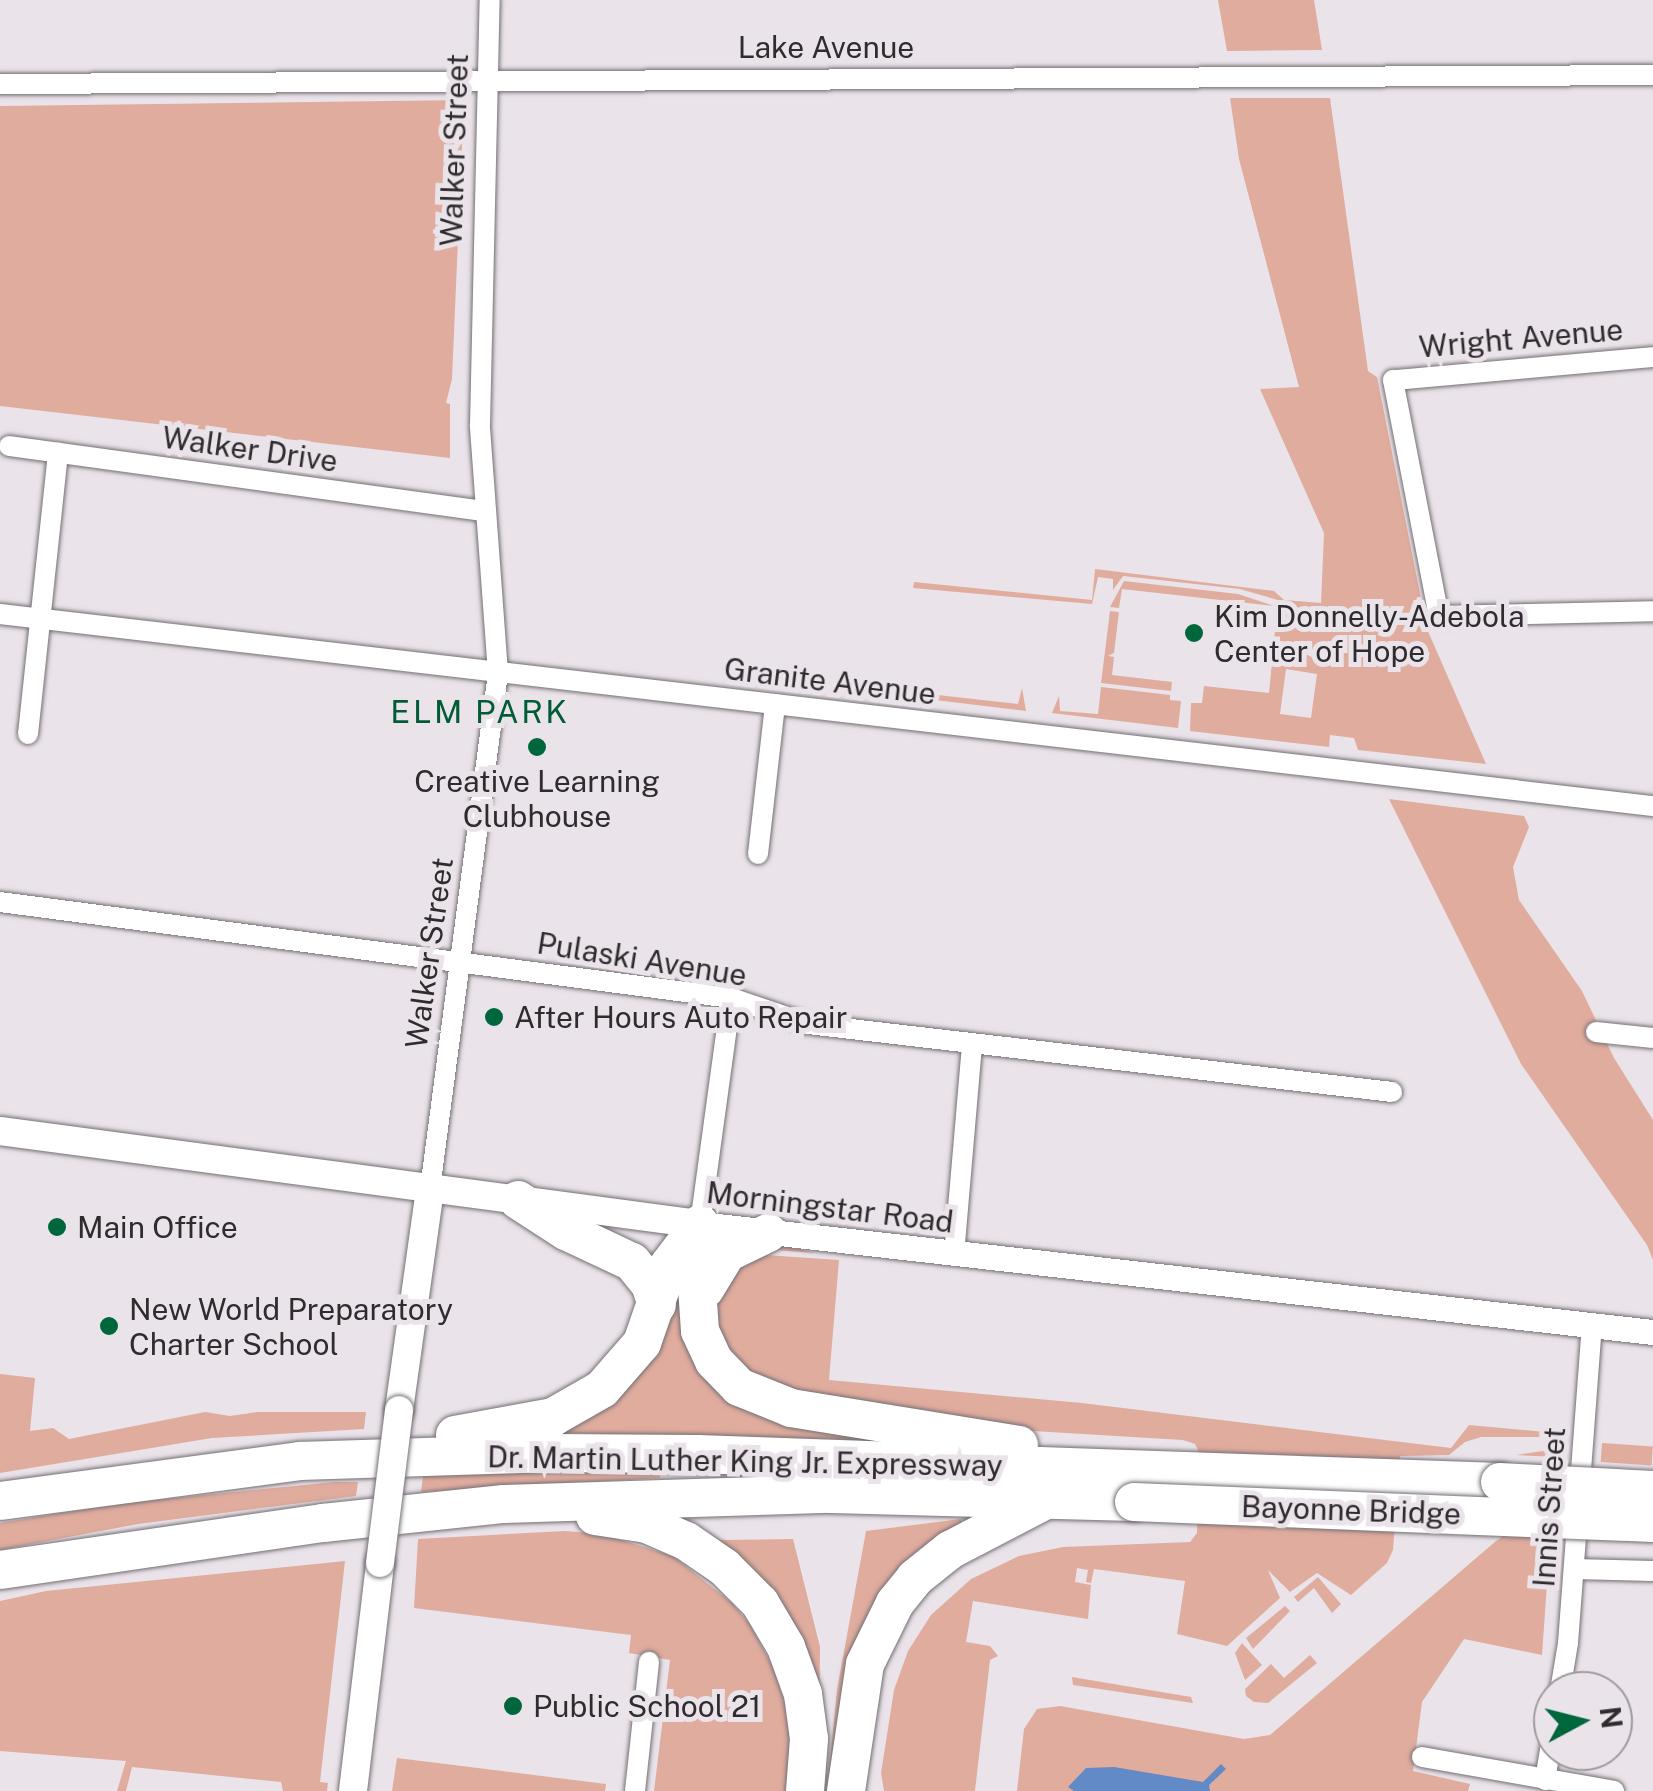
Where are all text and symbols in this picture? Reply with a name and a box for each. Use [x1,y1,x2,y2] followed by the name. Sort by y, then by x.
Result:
[738,29,914,65] street label: Lake Avenue
[433,53,475,247] street label: Walker Street
[1417,311,1625,365] street label: Wright Avenue
[160,419,340,479] street label: Walker Drive
[1214,598,1524,668] place label: Kim Donnelly-Adebola Center of Hope
[1183,622,1205,644] marker: Kim Donnelly-Adebola Center of Hope
[722,650,938,712] street label: Granite Avenue
[390,693,570,731] district label: ELM PARK
[526,736,548,758] marker: Creative Learning Clubhouse
[414,763,660,834] place label: Creative Learning Clubhouse
[398,855,460,1051] street label: Walker Street
[535,925,749,993] street label: Pulaski Avenue
[514,999,848,1035] place label: After Hours Auto Repair
[483,1006,505,1028] marker: After Hours Auto Repair
[704,1174,956,1240] street label: Morningstar Road
[77,1209,238,1245] place label: Main Office
[46,1216,68,1238] marker: Main Office
[129,1291,454,1362] place label: New World Preparatory Charter School
[98,1315,120,1337] marker: New World Preparatory Charter School
[1525,1426,1573,1588] street label: Innis Street
[487,1439,1003,1483] street label: Dr. Martin Luther King Jr. Expressway
[1240,1488,1462,1532] street label: Bayonne Bridge
[1533,1671,1633,1771] north arrow
[533,1688,761,1724] place label: Public School 21
[502,1695,524,1717] marker: Public School 21
[1594,1705,1629,1730] text: N

